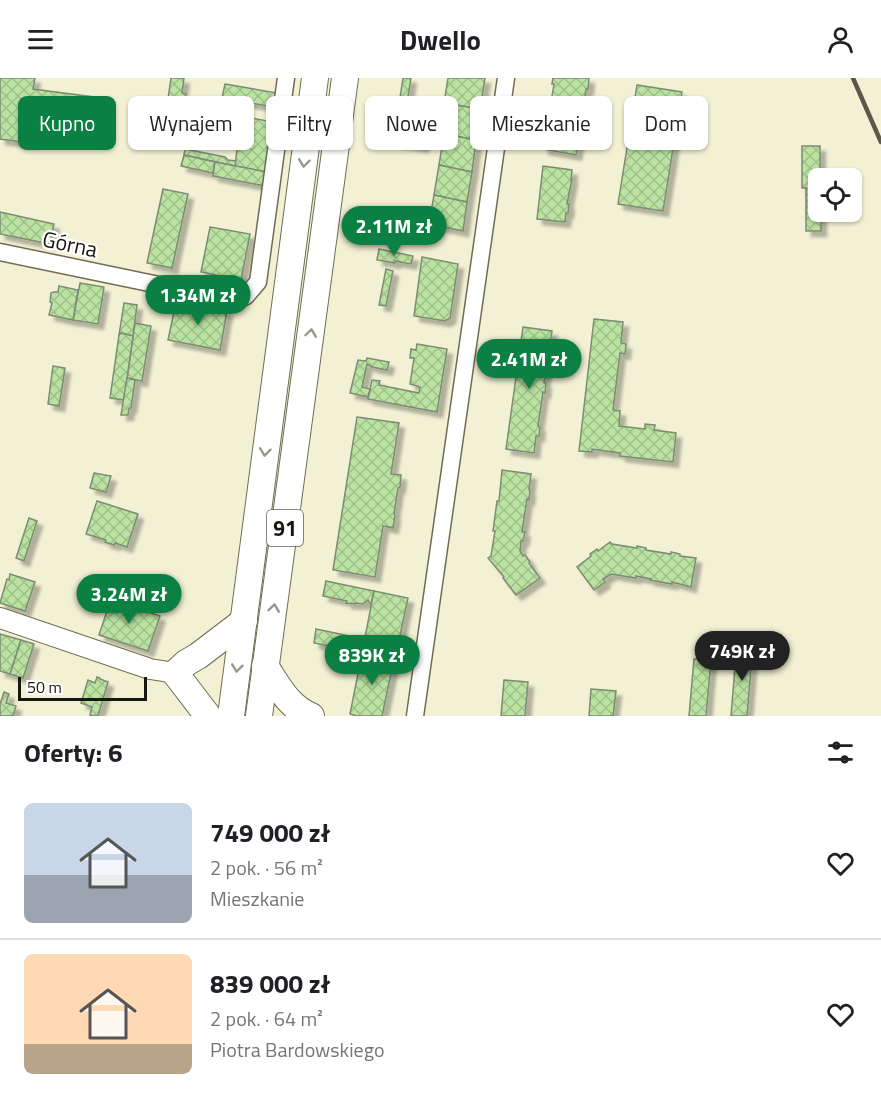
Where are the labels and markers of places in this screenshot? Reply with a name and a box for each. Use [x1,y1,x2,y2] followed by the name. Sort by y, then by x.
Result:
[332,206,456,257] pin: 2.11M zł
[136,275,260,326] pin: 1.34M zł
[467,339,591,390] pin: 2.41M zł
[67,574,191,625] pin: 3.24M zł
[687,631,797,682] pin: 749K zł
[317,635,427,686] pin: 839K zł

